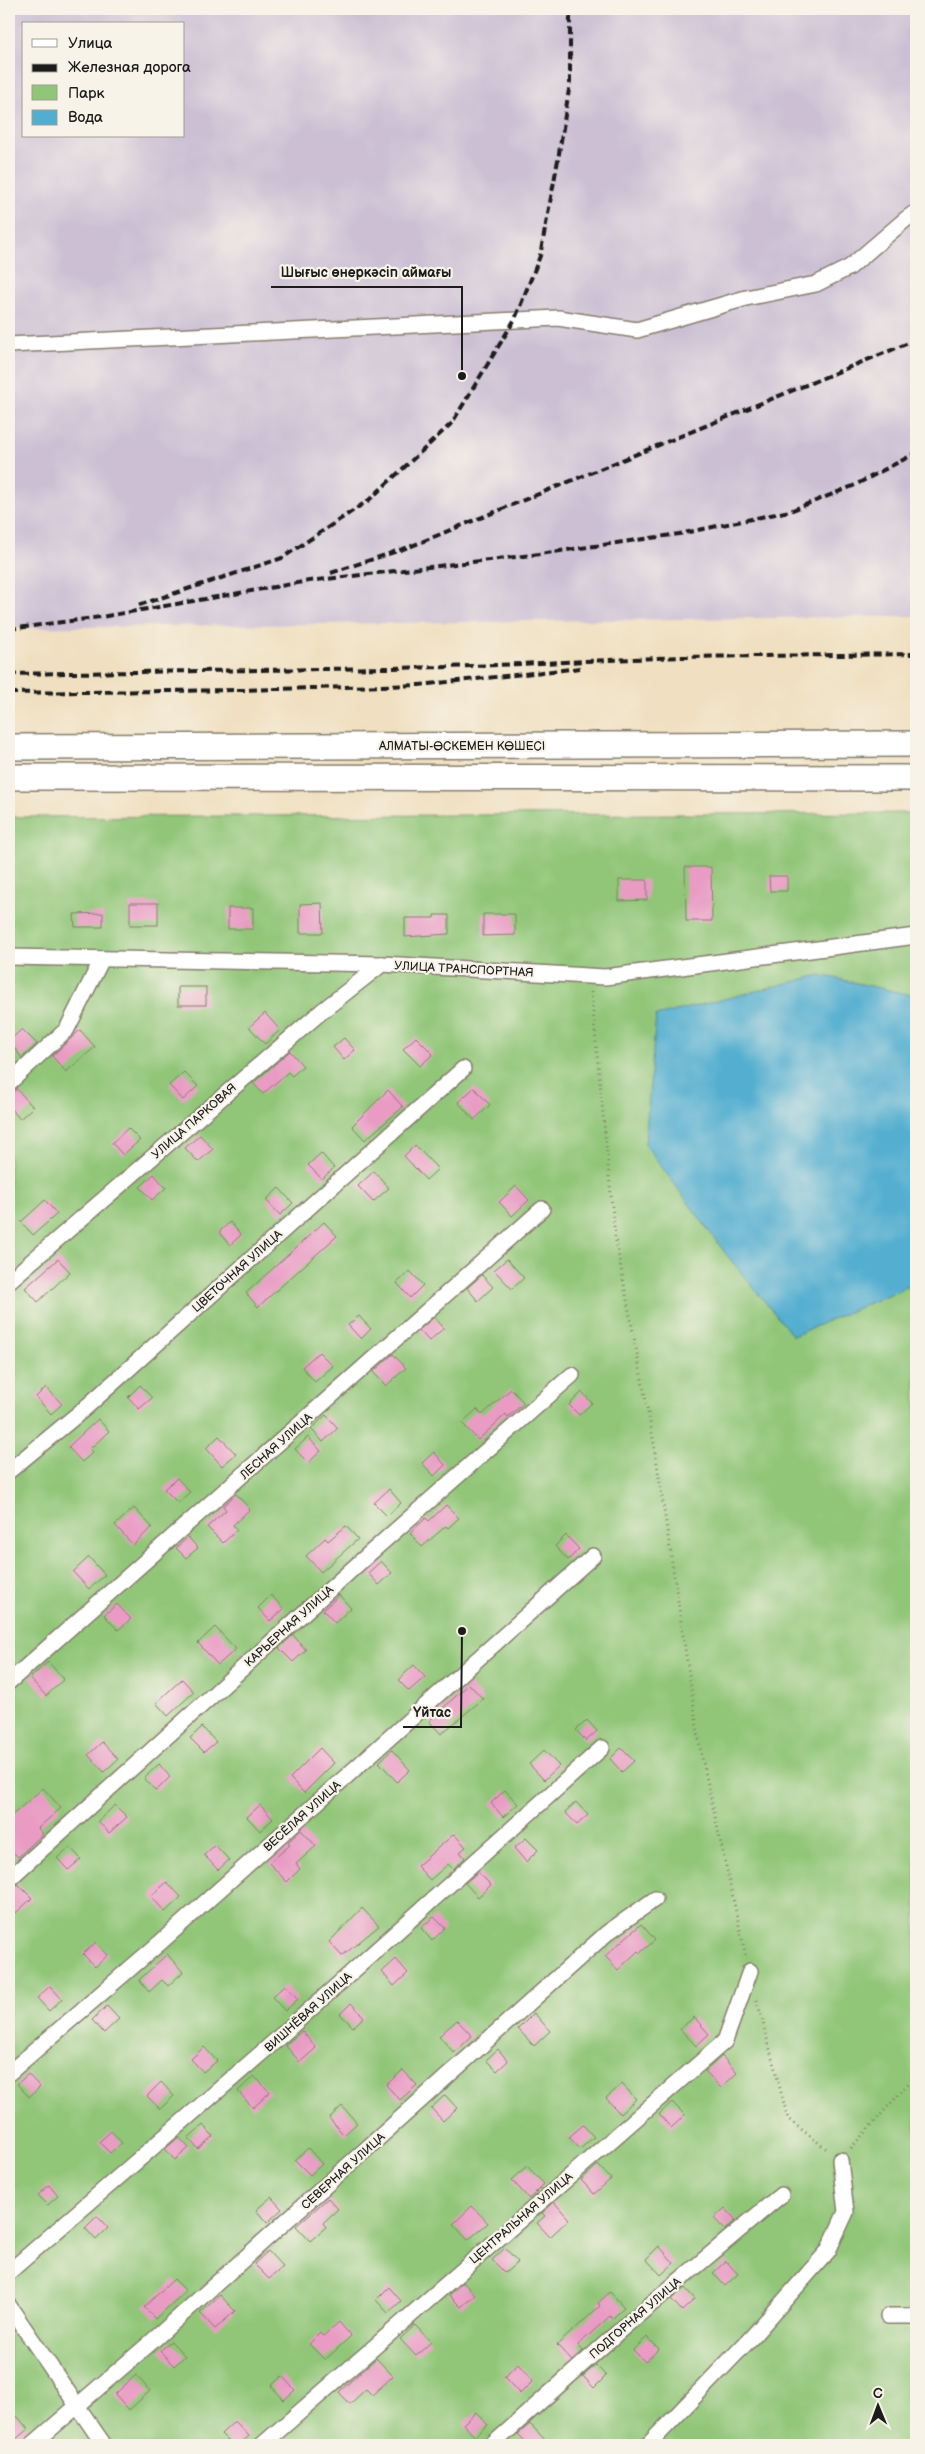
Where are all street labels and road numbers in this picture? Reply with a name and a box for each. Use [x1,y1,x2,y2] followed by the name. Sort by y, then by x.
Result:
[378,739,545,754] street label: АЛМАТЫ-ӨСКЕМЕН КӨШЕСІ
[394,958,534,981] street label: УЛИЦА ТРАНСПОРТНАЯ
[149,1080,240,1162] street label: УЛИЦА ПАРКОВАЯ
[189,1227,286,1316] street label: ЦВЕТОЧНАЯ УЛИЦА
[236,1409,316,1483] street label: ЛЕСНАЯ УЛИЦА
[242,1582,337,1670] street label: КАРЬЕРНАЯ УЛИЦА
[260,1776,345,1855] street label: ВЕСЁЛАЯ УЛИЦА
[261,1968,356,2056] street label: ВИШНЁВАЯ УЛИЦА
[298,2129,389,2213] street label: СЕВЕРНАЯ УЛИЦА
[467,2169,577,2267] street label: ЦЕНТРАЛЬНАЯ УЛИЦА
[586,2274,685,2362] street label: ПОДГОРНАЯ УЛИЦА

